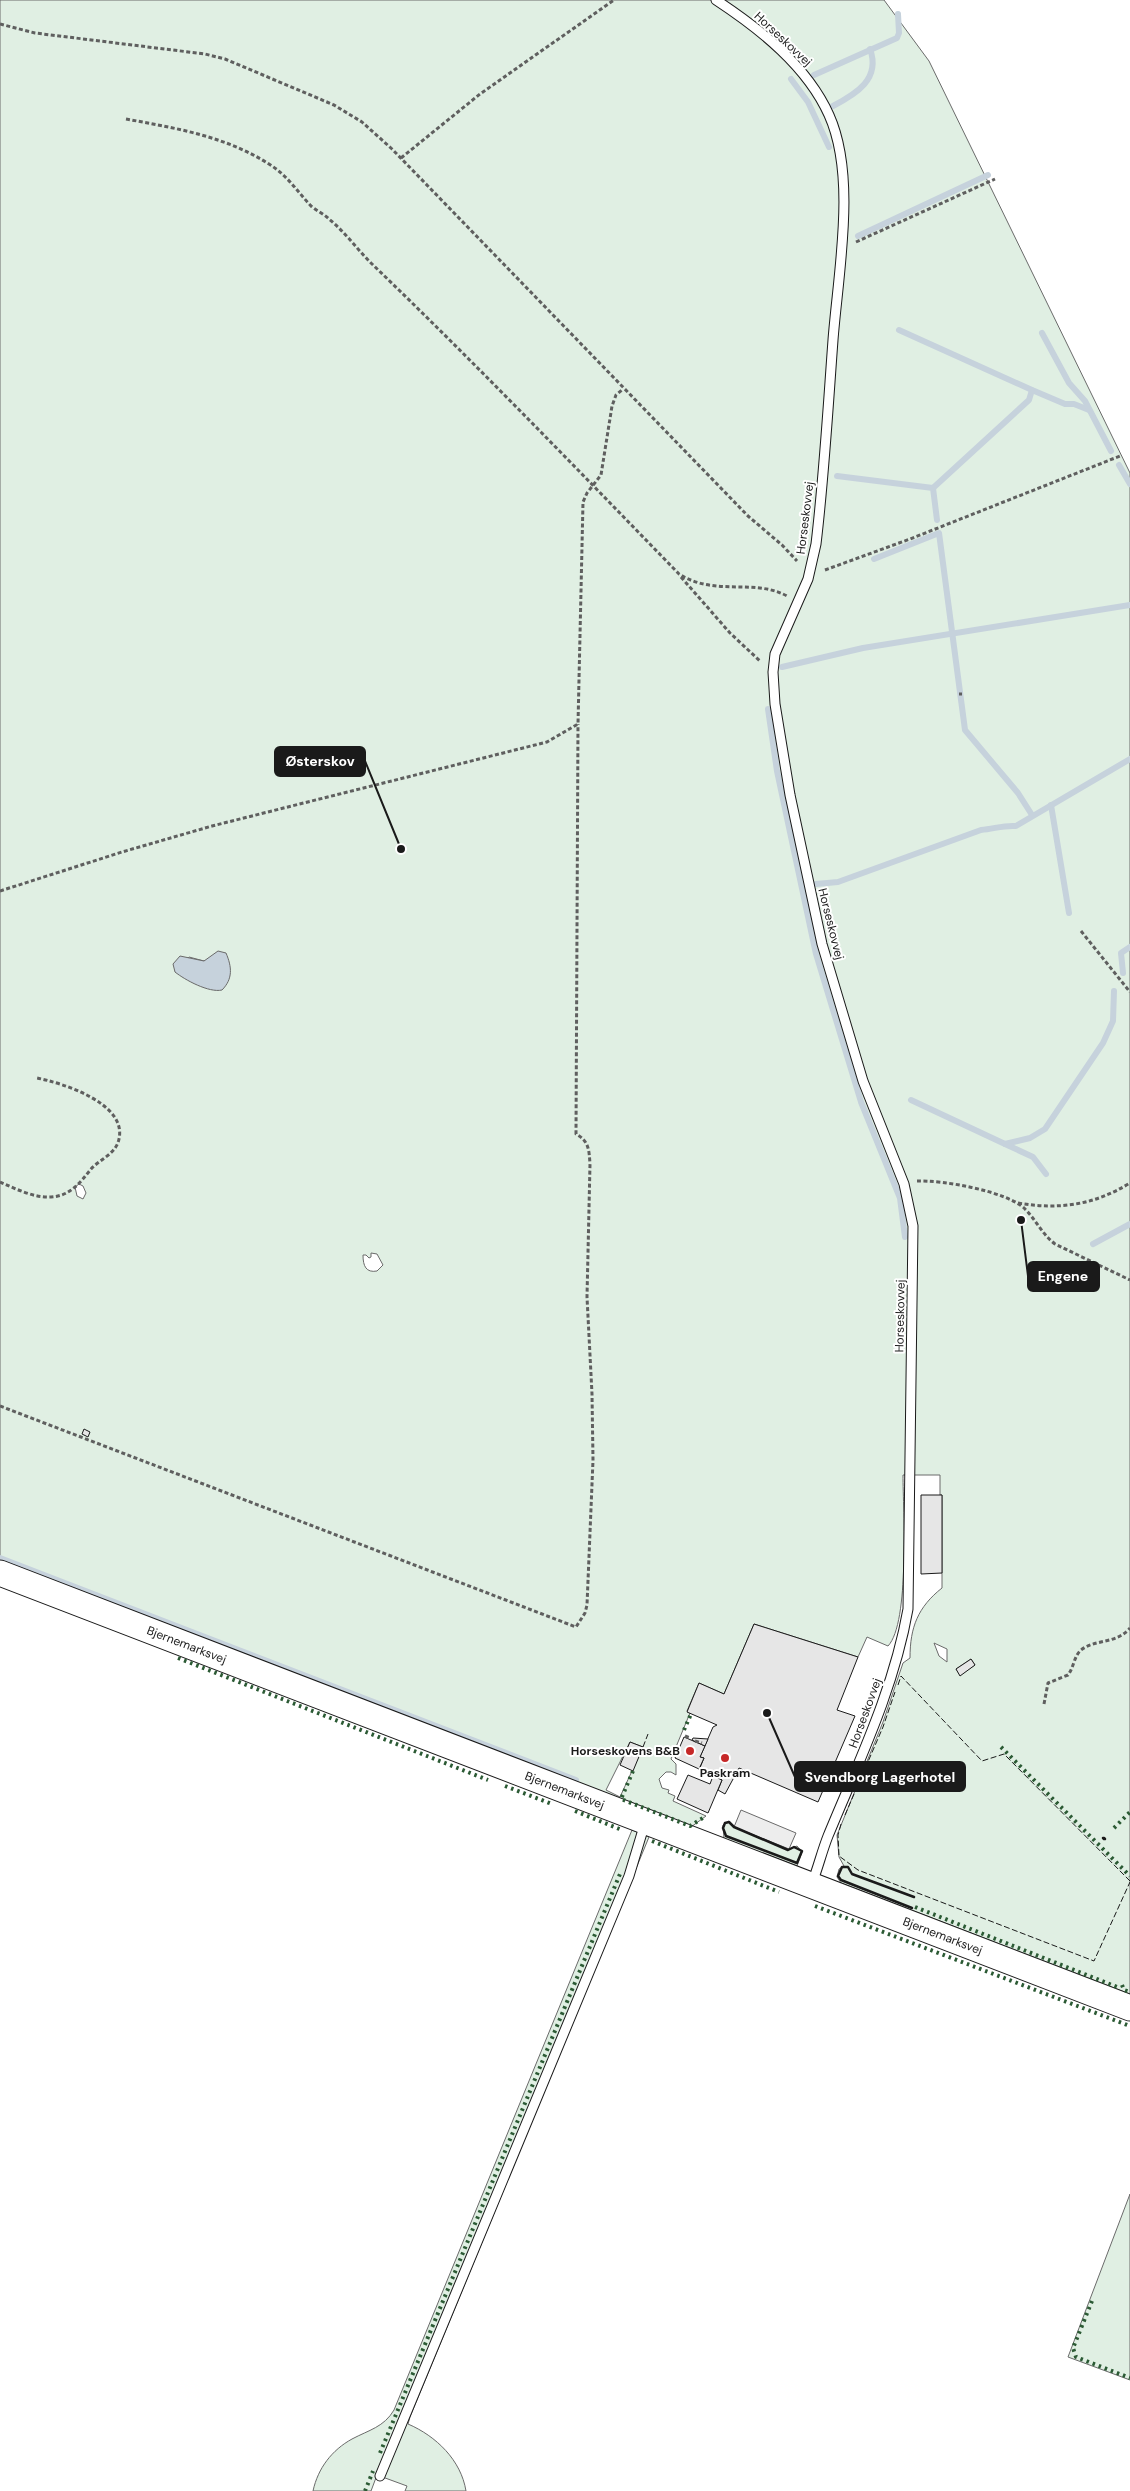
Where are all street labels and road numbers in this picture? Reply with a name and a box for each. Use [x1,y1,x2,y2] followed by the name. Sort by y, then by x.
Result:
[751,8,815,70] street label: Horseskovvej
[793,481,817,555] street label: Horseskovvej
[814,887,848,961] street label: Horseskovvej
[891,1279,909,1353] street label: Horseskovvej
[145,1622,229,1667] street label: Bjernemarksvej
[845,1676,885,1750] street label: Horseskovvej
[523,1768,607,1813] street label: Bjernemarksvej
[900,1913,985,1958] street label: Bjernemarksvej

